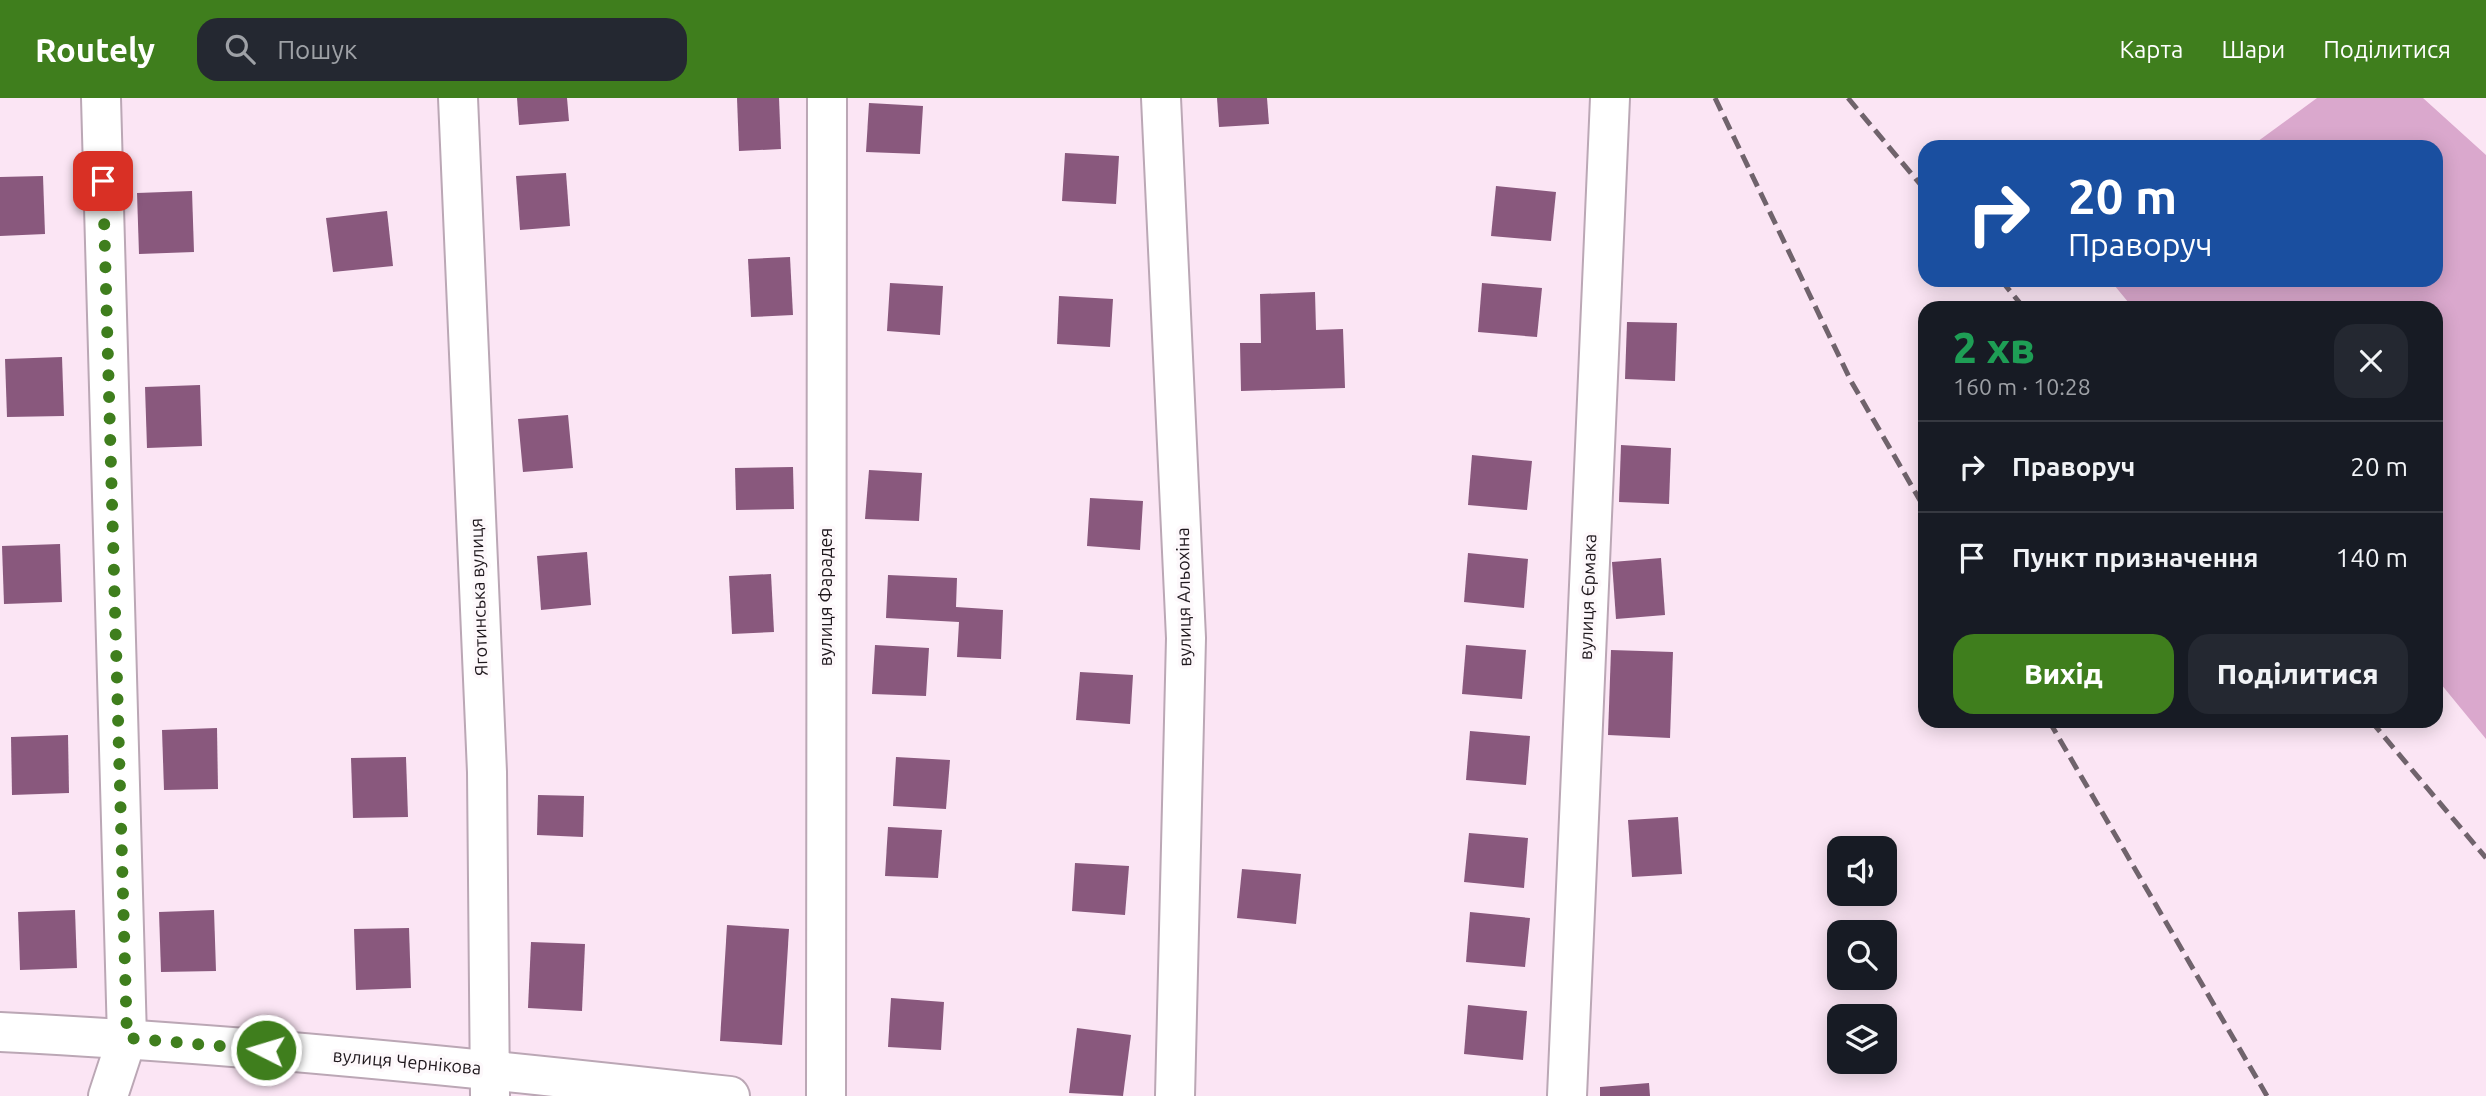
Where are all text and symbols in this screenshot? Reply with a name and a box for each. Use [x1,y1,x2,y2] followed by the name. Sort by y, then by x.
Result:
[197,18,687,81] search box
[221,30,259,68] icon: search
[35,31,155,68] text: Routely
[277,35,357,64] text: Пошук
[2119,36,2183,63] text: Карта
[2221,36,2285,63] text: Шари
[2323,36,2451,63] text: Поділитися
[73,151,133,211] pin
[84,162,122,200] icon: arrive
[1953,168,2044,259] icon: right
[2068,168,2177,223] text: 20 m
[2068,226,2213,262] text: Праворуч
[1953,324,2035,371] text: 2 хв
[2334,324,2408,398] button: close
[1953,374,2091,399] text: 160 m · 10:28
[1953,448,1991,486] icon: right
[2012,452,2135,481] text: Праворуч
[2350,452,2408,481] text: 20 m
[465,518,491,676] street label: Яготинська вулиця
[1172,527,1194,667] street label: вулиця Альохіна
[815,528,835,666] street label: вулиця Фарадея
[1575,534,1599,660] street label: вулиця Єрмака
[1953,539,1991,577] icon: arrive
[2012,543,2258,572] text: Пункт призначення
[2336,543,2408,572] text: 140 m
[1953,634,2174,714] button: Вихід
[2188,634,2408,714] button: Поділитися
[1827,836,1897,1074] map controls
[1827,836,1897,906] button: sound
[1827,920,1897,990] button: search
[1827,1004,1897,1074] button: layers
[229,1013,303,1087] position arrow
[332,1045,482,1077] street label: вулиця Чернікова

